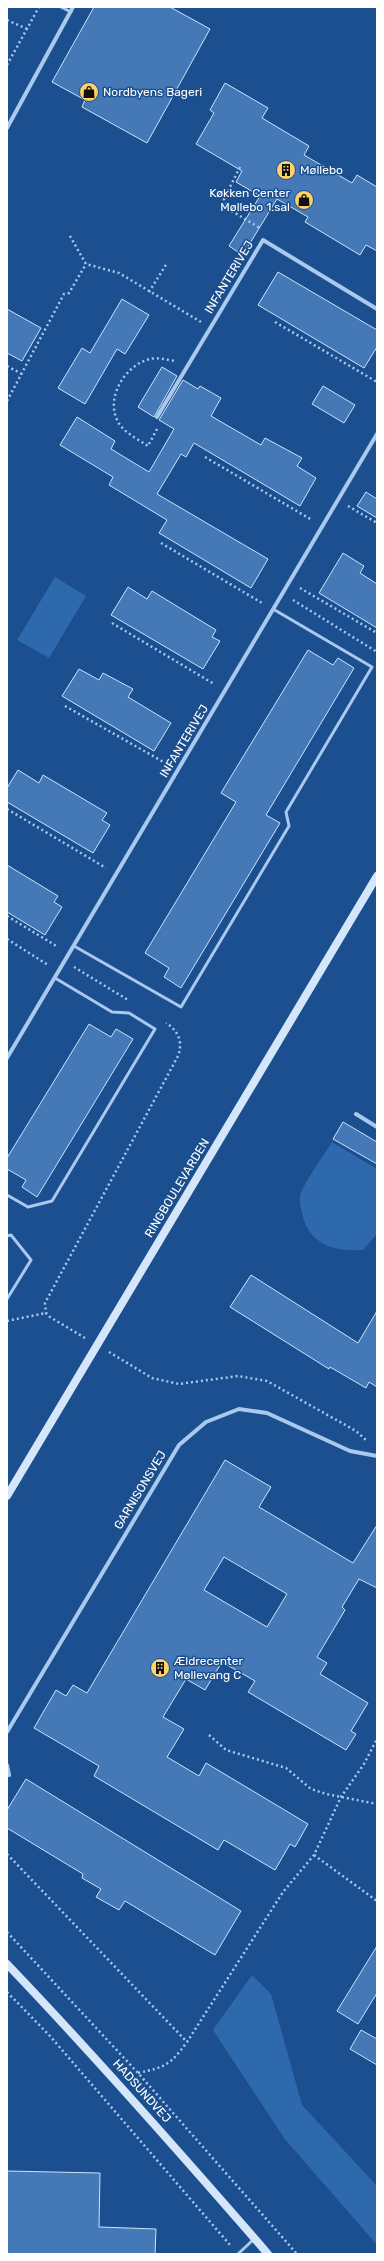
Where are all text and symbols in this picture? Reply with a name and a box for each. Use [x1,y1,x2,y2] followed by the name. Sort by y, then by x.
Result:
[78,81,100,103] shop icon: Nordbyens Bageri
[103,85,202,99] place label: Nordbyens Bageri
[275,159,297,181] building icon: Møllebo
[300,163,343,177] place label: Møllebo
[209,186,290,214] place label: Køkken Center Møllebo 1.sal
[293,189,315,211] shop icon: Køkken Center Møllebo 1.sal
[202,238,256,316] street label: INFANTERIVEJ
[157,702,211,780] street label: INFANTERIVEJ
[142,1136,212,1240] street label: RINGBOULEVARDEN
[111,1448,169,1532] street label: GARNISONSVEJ
[174,1654,243,1682] place label: Ældrecenter Møllevang C
[149,1657,171,1679] building icon: Ældrecenter Møllevang C
[110,2057,174,2125] street label: HADSUNDVEJ

